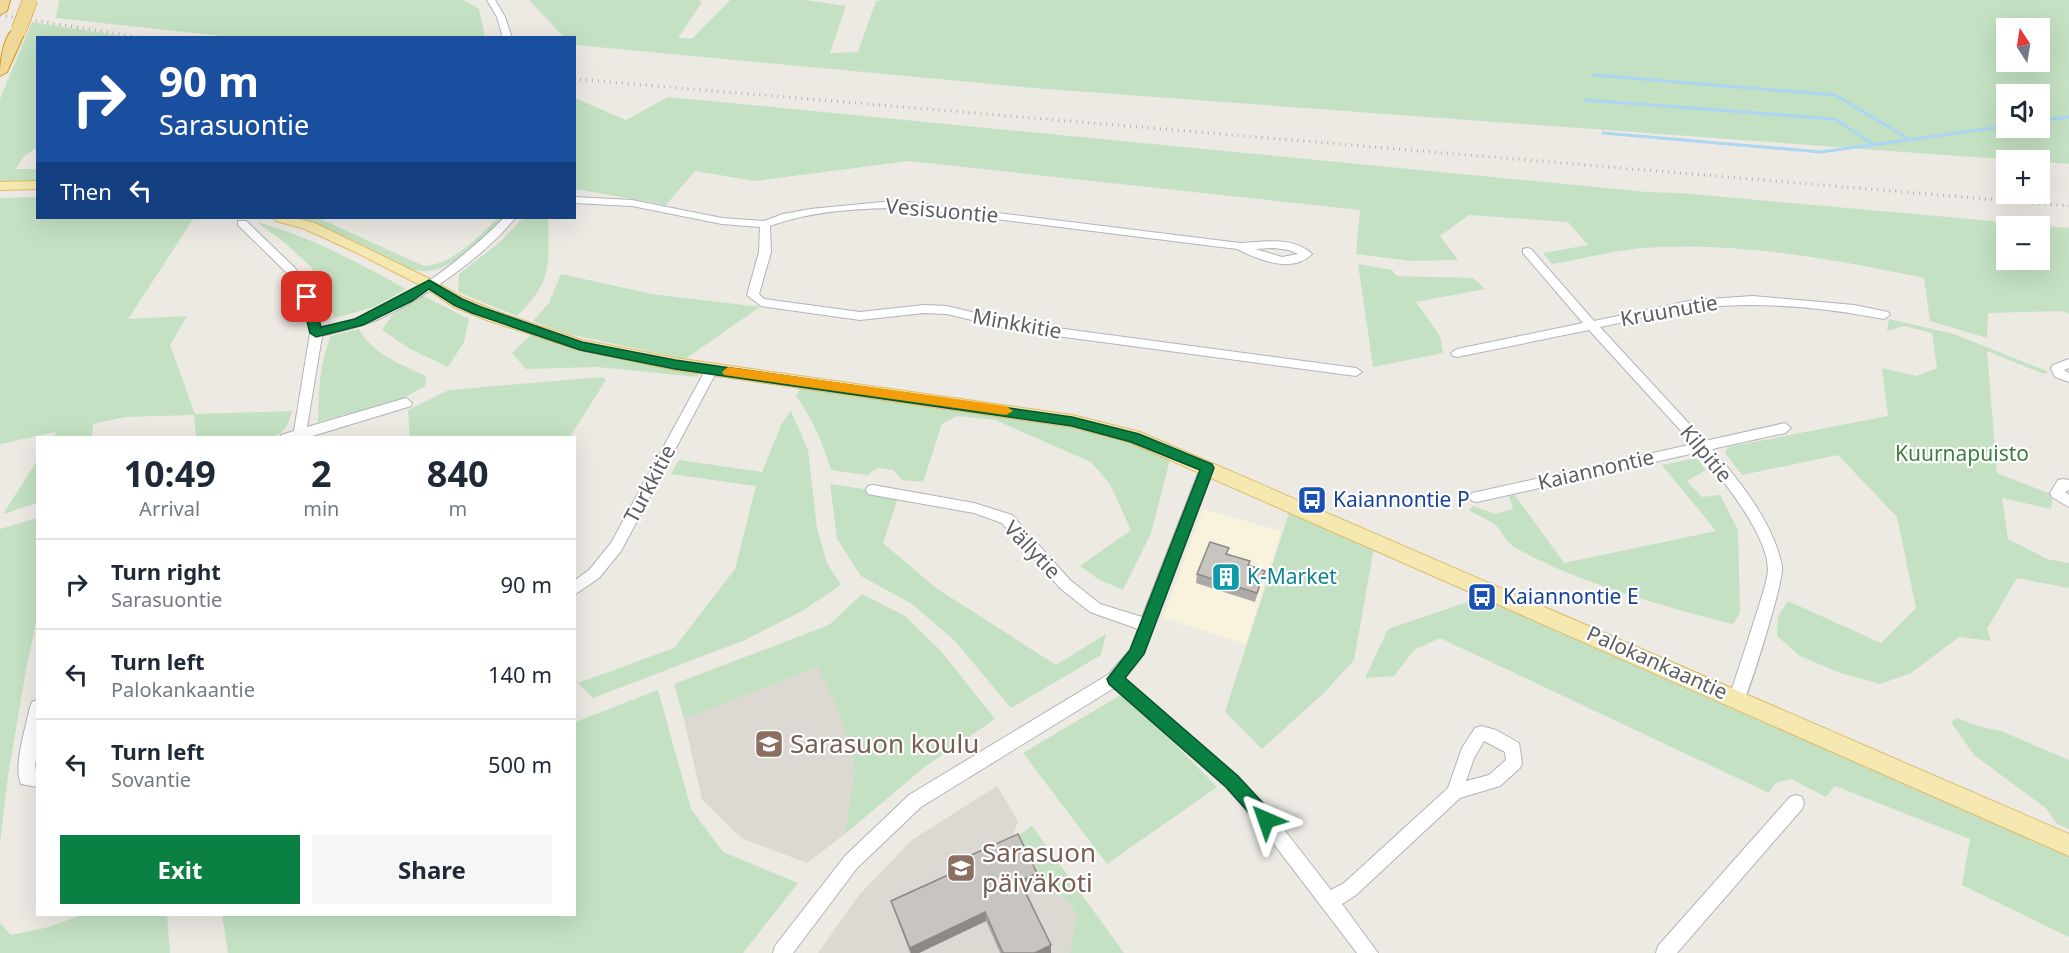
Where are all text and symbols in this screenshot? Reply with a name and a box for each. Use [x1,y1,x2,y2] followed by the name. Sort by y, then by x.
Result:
[1996,18,2050,72] north arrow
[1996,18,2050,270] map controls
[159,52,259,109] text: 90 m
[60,60,138,138] icon: right
[1996,84,2050,138] button: sound
[159,106,309,143] text: Sarasuontie
[1996,150,2050,204] button: +
[124,174,157,207] icon: left
[60,176,112,206] text: Then
[885,191,1000,229] street label: Vesisuontie
[1996,216,2050,270] button: −
[281,271,332,322] pin
[290,280,323,313] icon: arrive
[1618,288,1720,332] street label: Kruunutie
[970,301,1064,345] street label: Minkkitie
[1675,419,1739,488] street label: Kilpitie
[617,439,681,528] street label: Turkkitie
[1895,439,2029,467] park label: Kuurnapuisto
[1535,442,1657,496] street label: Kaiannontie
[123,449,216,498] text: 10:49
[311,449,332,498] text: 2
[427,449,489,498] text: 840
[1296,484,1328,516] bus stop icon: Kaiannontie P
[1333,485,1470,513] place label: Kaiannontie P
[139,495,200,522] text: Arrival
[303,495,339,522] text: min
[448,495,467,522] text: m
[998,514,1067,584] street label: Vällytie
[111,556,221,586] text: Turn right
[1210,561,1242,593] building icon: K-Market
[1247,562,1337,590] place label: K-Market
[60,568,93,601] icon: right
[501,569,552,599] text: 90 m
[1466,581,1498,613] bus stop icon: Kaiannontie E
[1503,582,1639,610] place label: Kaiannontie E
[111,586,222,613] text: Sarasuontie
[1583,619,1732,706] street label: Palokankaantie
[111,646,205,676] text: Turn left
[60,658,93,691] icon: left
[488,659,552,689] text: 140 m
[111,676,255,703] text: Palokankaantie
[790,725,979,761] place label: Sarasuon koulu
[753,728,785,760] school or university icon: Sarasuon koulu
[111,736,205,766] text: Turn left
[60,748,93,781] icon: left
[488,749,552,779] text: 500 m
[111,766,191,793] text: Sovantie
[1234,788,1298,852] position arrow
[982,834,1096,900] place label: Sarasuon päiväkoti
[60,835,300,904] button: Exit
[312,835,552,904] button: Share
[945,852,977,884] school or university icon: Sarasuon päiväkoti

